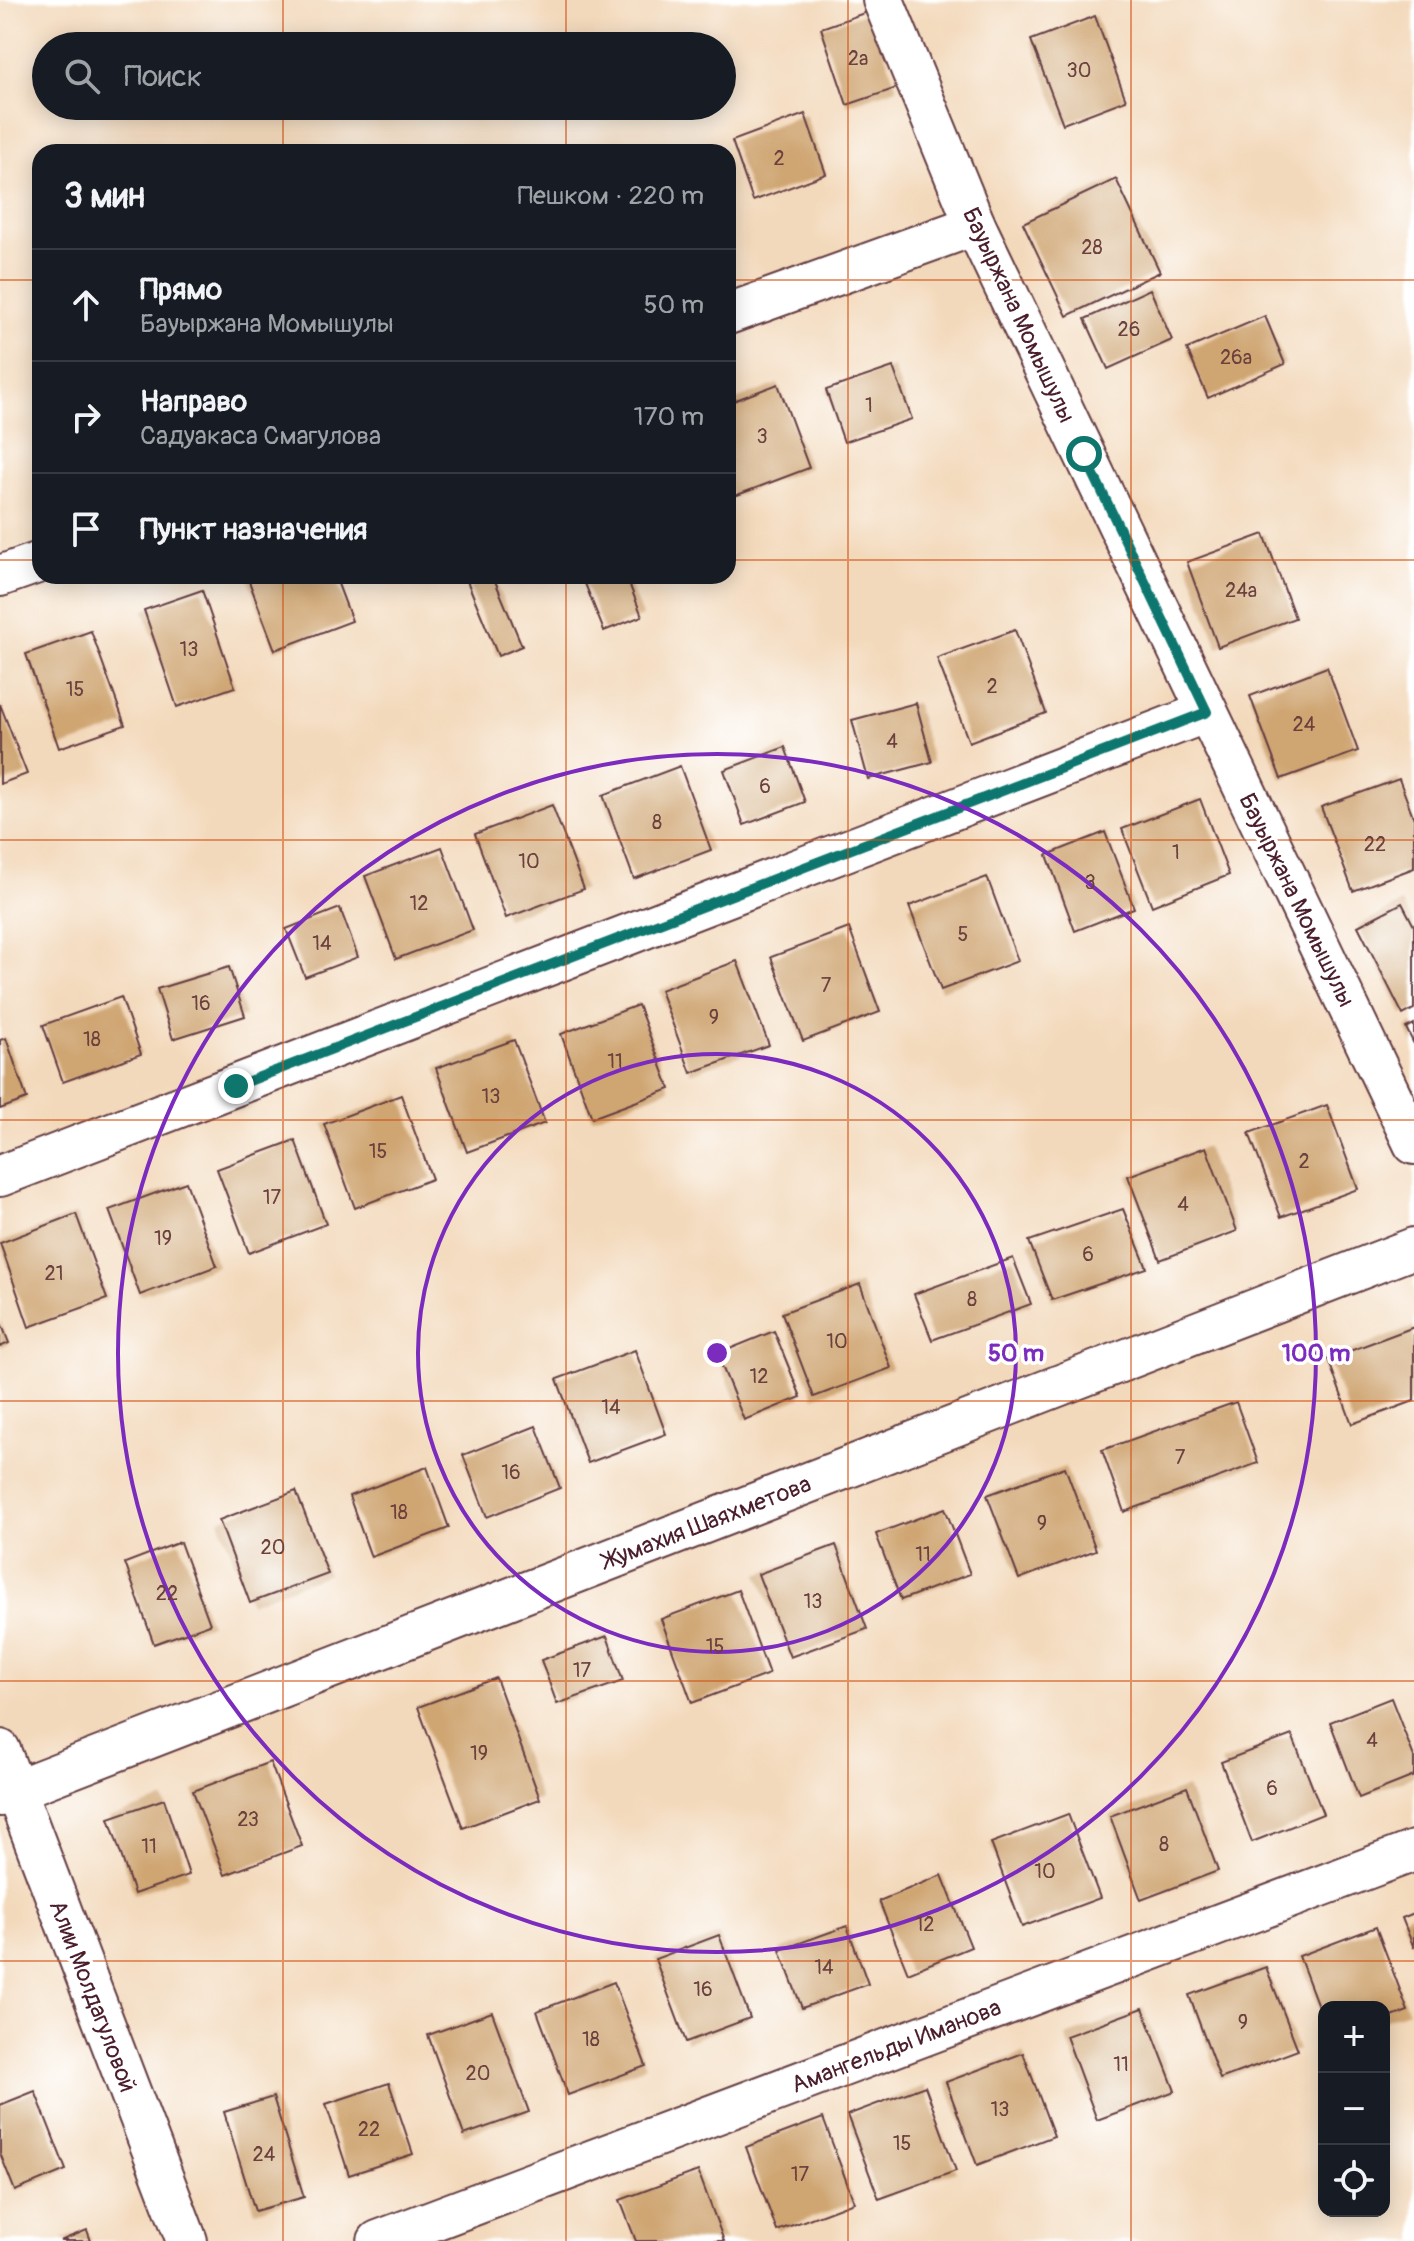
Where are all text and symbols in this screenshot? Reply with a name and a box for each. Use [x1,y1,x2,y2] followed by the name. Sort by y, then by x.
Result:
[32,32,736,120] search box
[848,46,868,71] house number: 2а
[60,54,104,98] icon: search
[124,58,202,95] text: Поиск
[1067,58,1091,83] house number: 30
[773,146,785,171] house number: 2
[64,175,145,218] text: 3 мин
[517,180,704,212] text: Пешком · 220 m
[956,203,1081,427] street label: Бауыржана Момышулы
[1081,235,1103,260] house number: 28
[140,271,222,308] text: Прямо
[64,283,108,327] icon: ahead
[643,289,704,321] text: 50 m
[140,308,394,340] text: Бауыржана Момышулы
[1118,317,1140,342] house number: 26
[1220,345,1252,370] house number: 26а
[140,383,247,420] text: Направо
[865,393,873,418] house number: 1
[64,395,108,439] icon: right
[634,401,704,433] text: 170 m
[140,420,381,452] text: Садуакаса Смагулова
[756,424,768,449] house number: 3
[1066,436,1102,472] route start
[64,507,108,551] icon: arrive
[140,511,367,548] text: Пункт назначения
[1225,578,1257,603] house number: 24а
[180,637,198,662] house number: 13
[986,674,998,699] house number: 2
[66,677,84,702] house number: 15
[1293,712,1316,737] house number: 24
[886,729,898,754] house number: 4
[759,774,771,799] house number: 6
[1232,789,1361,1012] street label: Бауыржана Момышулы
[652,810,662,835] house number: 8
[1364,832,1386,857] house number: 22
[1172,840,1180,865] house number: 1
[518,849,540,874] house number: 10
[1084,870,1096,895] house number: 3
[410,891,429,916] house number: 12
[958,922,968,947] house number: 5
[312,931,332,956] house number: 14
[821,973,832,998] house number: 7
[191,991,211,1016] house number: 16
[709,1005,719,1030] house number: 9
[83,1027,101,1052] house number: 18
[607,1049,623,1074] house number: 11
[218,1068,254,1104] route end
[482,1084,500,1109] house number: 13
[369,1139,387,1164] house number: 15
[1298,1149,1310,1174] house number: 2
[263,1185,282,1210] house number: 17
[1177,1192,1189,1217] house number: 4
[154,1226,172,1251] house number: 19
[1082,1242,1094,1267] house number: 6
[45,1261,64,1286] house number: 21
[967,1287,977,1312] house number: 8
[826,1329,848,1354] house number: 10
[703,1339,731,1367] centre of rings
[988,1339,1044,1368] text: 50 m
[1282,1339,1350,1368] text: 100 m
[750,1364,769,1389] house number: 12
[601,1395,621,1420] house number: 14
[1175,1445,1186,1470] house number: 7
[501,1460,521,1485] house number: 16
[595,1469,815,1577] street label: Жумахия Шаяхметова
[390,1500,408,1525] house number: 18
[1037,1511,1047,1536] house number: 9
[261,1535,285,1560] house number: 20
[915,1542,931,1567] house number: 11
[156,1581,178,1606] house number: 22
[804,1589,822,1614] house number: 13
[706,1634,724,1659] house number: 15
[573,1658,592,1683] house number: 17
[1366,1728,1378,1753] house number: 4
[470,1741,488,1766] house number: 19
[1266,1776,1278,1801] house number: 6
[237,1807,259,1832] house number: 23
[1159,1832,1169,1857] house number: 8
[141,1834,157,1859] house number: 11
[1034,1859,1056,1884] house number: 10
[43,1896,142,2096] street label: Алии Молдагуловой
[916,1912,935,1937] house number: 12
[814,1955,834,1980] house number: 14
[693,1977,713,2002] house number: 16
[787,1993,1005,2100] street label: Амангельды Иманова
[1318,2001,1390,2217] map controls
[1318,2001,1390,2073] button: +
[1238,2010,1248,2035] house number: 9
[582,2027,600,2052] house number: 18
[1113,2052,1129,2077] house number: 11
[466,2061,490,2086] house number: 20
[1318,2073,1390,2145] button: −
[991,2097,1009,2122] house number: 13
[358,2117,380,2142] house number: 22
[893,2131,911,2156] house number: 15
[253,2142,276,2167] house number: 24
[1318,2145,1390,2217] button: locate
[791,2162,810,2187] house number: 17

